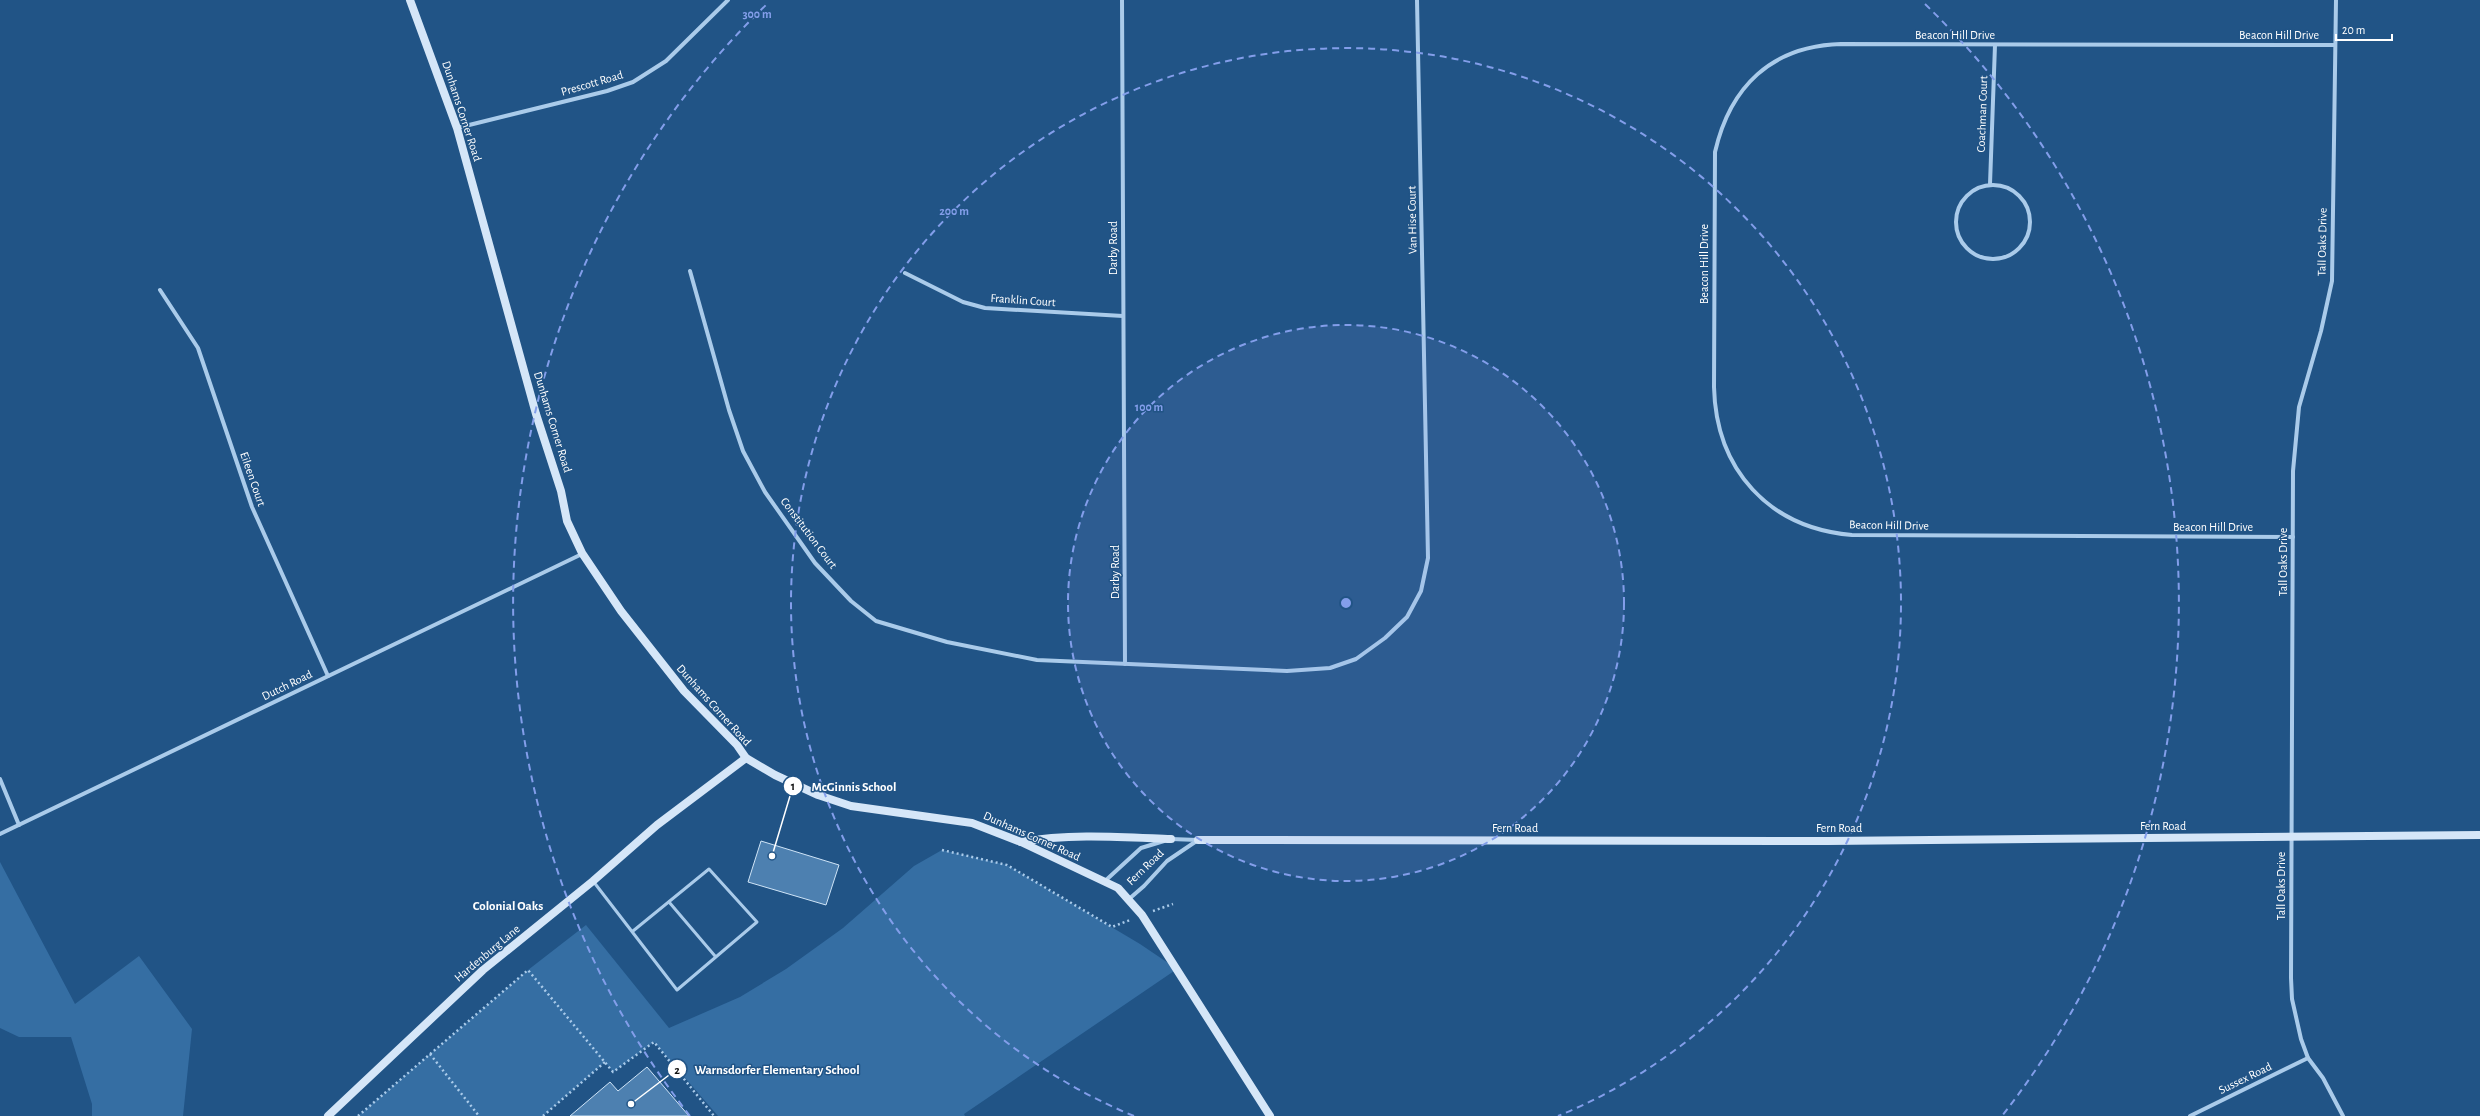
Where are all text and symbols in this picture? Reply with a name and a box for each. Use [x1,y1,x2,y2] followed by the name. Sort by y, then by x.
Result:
[742,8,772,20] text: 300 m
[2336,16,2392,42] scale bar
[2342,24,2365,36] text: 20 m
[1915,29,1995,41] street label: Beacon Hill Drive
[2239,29,2319,41] street label: Beacon Hill Drive
[440,59,484,163] street label: Dunhams Corner Road
[560,68,624,98] street label: Prescott Road
[1975,75,1989,153] street label: Coachman Court
[1405,186,1419,254] street label: Van Hise Court
[939,205,969,217] text: 200 m
[2315,208,2329,276] street label: Tall Oaks Drive
[1107,221,1120,275] street label: Darby Road
[1698,224,1710,304] street label: Beacon Hill Drive
[990,292,1056,308] street label: Franklin Court
[532,370,574,474] street label: Dunhams Corner Road
[1135,401,1163,413] text: 100 m
[238,450,268,508] street label: Eileen Court
[779,495,840,571] street label: Constitution Court
[1849,518,1929,532] street label: Beacon Hill Drive
[2173,521,2253,533] street label: Beacon Hill Drive
[2277,528,2289,596] street label: Tall Oaks Drive
[1109,545,1122,599] street label: Darby Road
[1339,596,1353,610] centre of rings
[675,662,753,748] street label: Dunhams Corner Road
[260,668,314,702] street label: Dutch Road
[783,774,904,799] callout: McGinnis School
[791,780,795,792] text: 1
[812,781,896,794] text: McGinnis School
[982,809,1082,863] street label: Dunhams Corner Road
[2140,820,2186,832] street label: Fern Road
[1492,822,1538,834] street label: Fern Road
[1816,822,1862,834] street label: Fern Road
[1124,847,1166,887] street label: Fern Road
[2275,852,2287,920] street label: Tall Oaks Drive
[473,900,543,913] district label: Colonial Oaks
[452,922,522,984] street label: Hardenburg Lane
[667,1057,868,1082] callout: Warnsdorfer Elementary School
[2217,1060,2273,1096] street label: Sussex Road
[674,1064,680,1076] text: 2
[694,1064,860,1077] text: Warnsdorfer Elementary School

